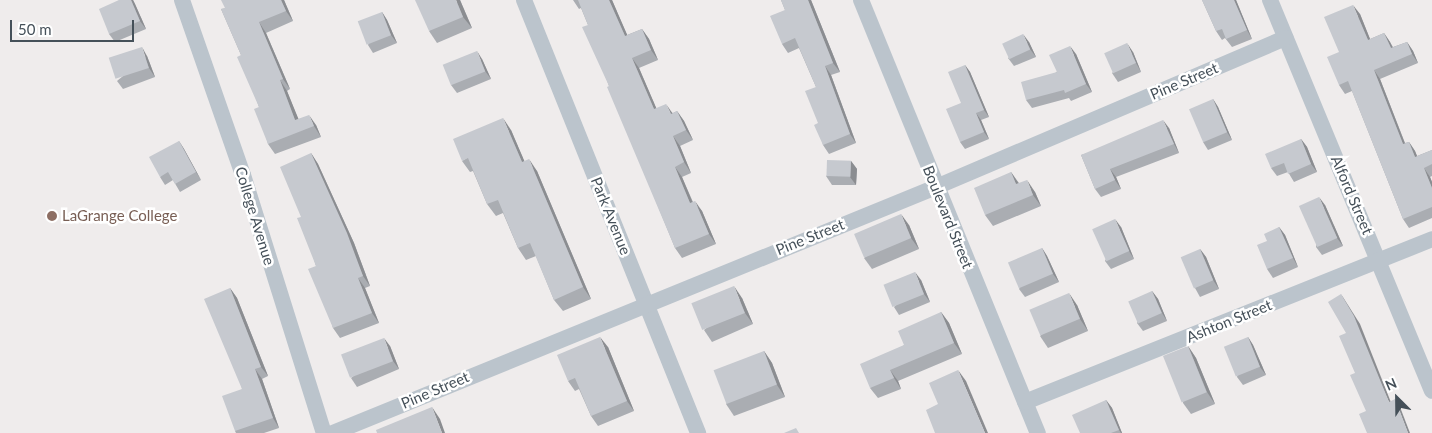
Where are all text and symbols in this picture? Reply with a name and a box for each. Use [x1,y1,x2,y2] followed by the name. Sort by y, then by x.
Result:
[12,10,136,42] scale bar
[18,20,52,38] text: 50 m
[1147,59,1221,103] street label: Pine Street
[1327,153,1377,237] street label: Alford Street
[919,163,977,271] street label: Boulevard Street
[231,164,279,268] street label: College Avenue
[587,174,635,258] street label: Park Avenue
[62,207,177,225] place label: LaGrange College
[46,210,58,222] marker: LaGrange College
[773,215,847,259] street label: Pine Street
[1184,296,1274,346] street label: Ashton Street
[398,368,472,412] street label: Pine Street
[1372,373,1422,423] north arrow
[1383,374,1399,394] text: N

